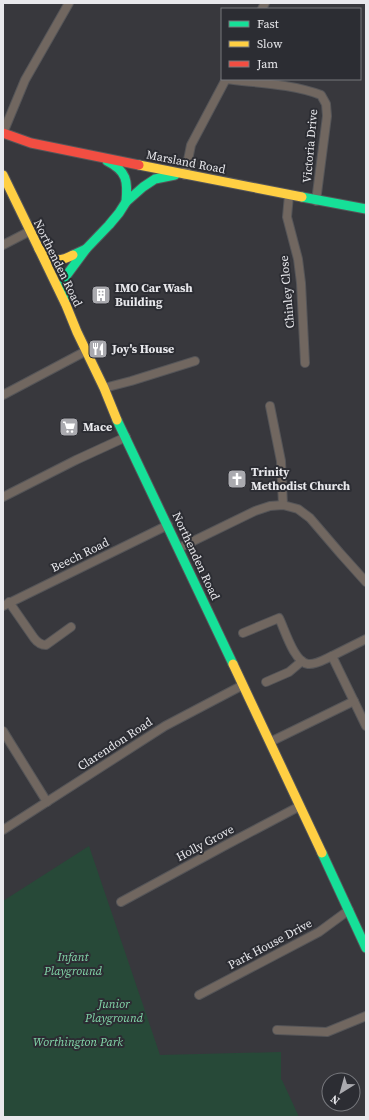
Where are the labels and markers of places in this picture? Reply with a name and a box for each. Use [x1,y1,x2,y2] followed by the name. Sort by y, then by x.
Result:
[115,280,193,310] place label: IMO Car Wash Building
[90,284,112,306] building icon: IMO Car Wash Building
[87,338,109,360] restaurant icon: Joy's House
[111,341,174,357] place label: Joy's House
[58,416,80,438] supermarket icon: Mace
[83,419,112,435] place label: Mace
[251,464,351,494] place label: Trinity Methodist Church
[226,468,248,490] church icon: Trinity Methodist Church

